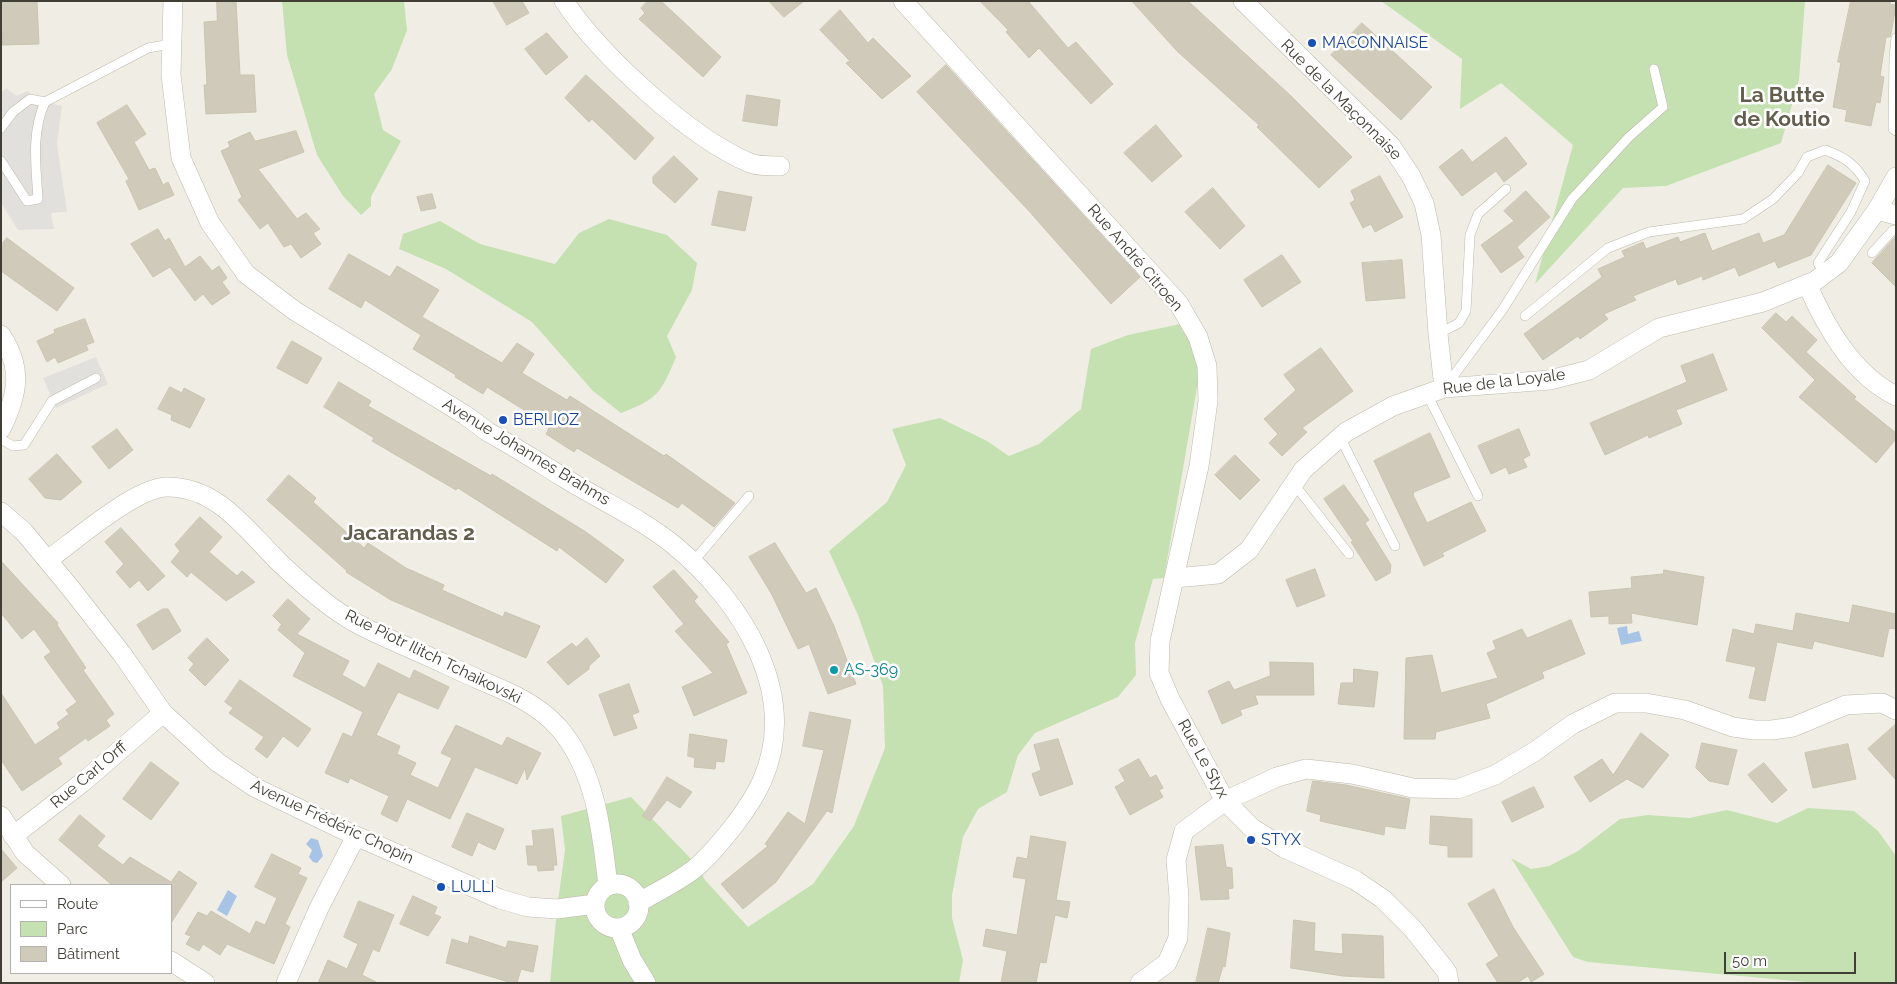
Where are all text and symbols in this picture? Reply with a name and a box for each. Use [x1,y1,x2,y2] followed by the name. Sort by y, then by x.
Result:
[1322,33,1428,53] place label: MACONNAISE
[1277,36,1405,164] street label: Rue de la Maçonnaise
[1306,37,1318,49] marker: MACONNAISE
[1734,83,1830,133] district label: La Butte de Koutio
[1083,201,1187,315] street label: Rue André Citroen
[1442,365,1566,399] street label: Rue de la Loyale
[439,394,613,510] street label: Avenue Johannes Brahms
[513,410,579,430] place label: BERLIOZ
[497,414,509,426] marker: BERLIOZ
[343,521,475,547] district label: Jacarandas 2
[342,606,524,708] street label: Rue Piotr Ilitch Tchaikovski
[844,660,898,680] place label: AS-369
[828,664,840,676] marker: AS-369
[1173,716,1233,802] street label: Rue Le Styx
[47,737,131,813] street label: Rue Carl Orff
[247,776,417,868] street label: Avenue Frédéric Chopin
[1261,830,1301,850] place label: STYX
[1245,834,1257,846] marker: STYX
[451,877,495,897] place label: LULLI
[435,881,447,893] marker: LULLI
[10,884,172,974] legend
[57,895,98,913] text: Route
[57,920,88,938] text: Parc
[1727,942,1860,974] scale bar
[57,945,120,963] text: Bâtiment
[1732,952,1767,970] text: 50 m

